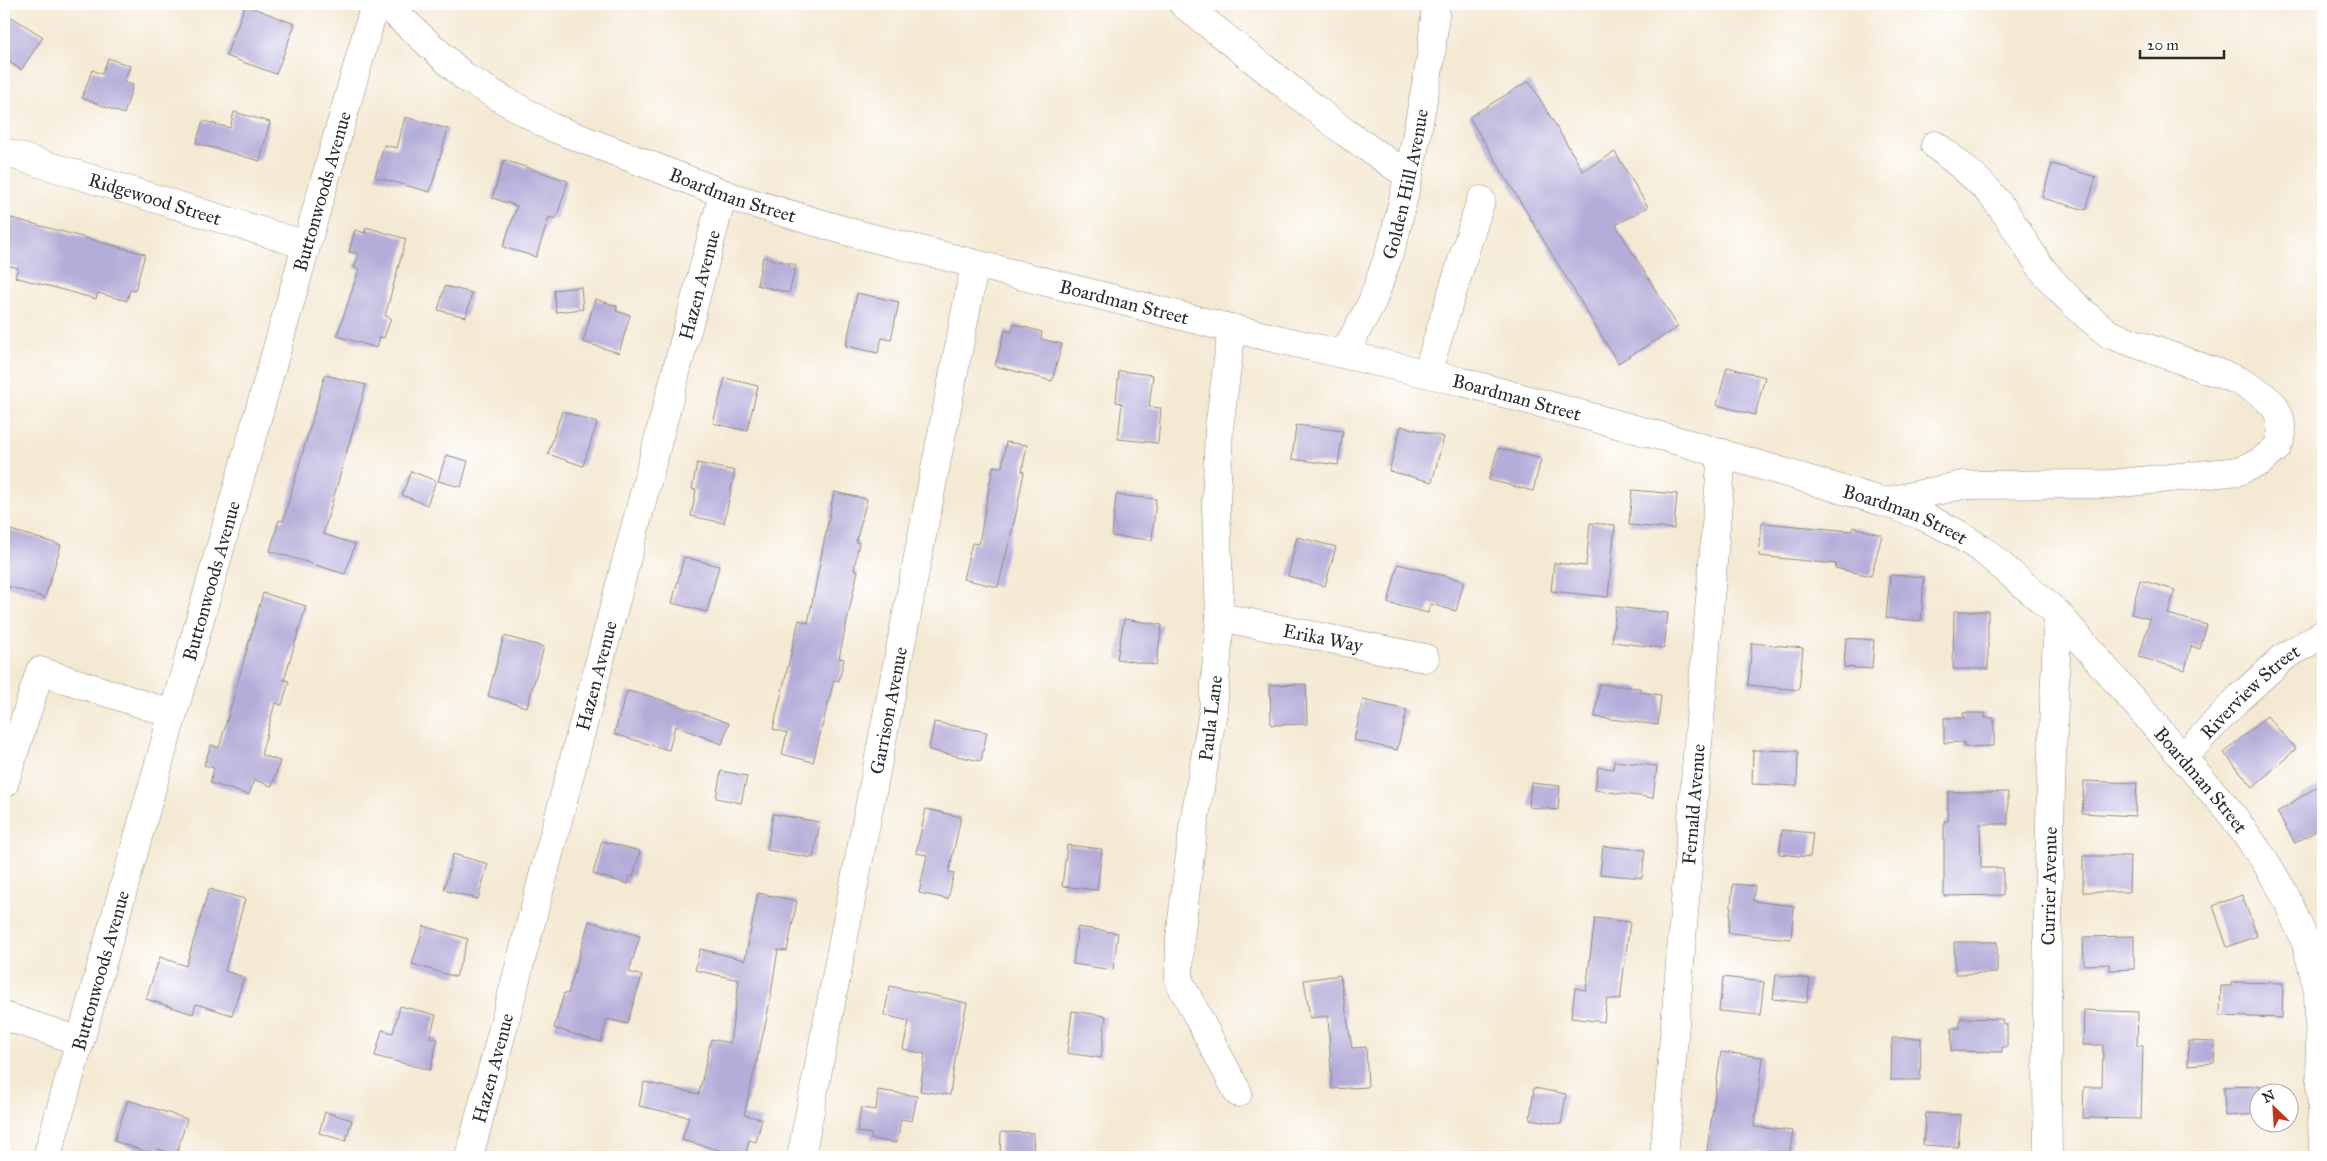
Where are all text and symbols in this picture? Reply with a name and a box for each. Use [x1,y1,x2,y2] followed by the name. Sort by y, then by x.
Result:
[2140,28,2223,60] scale bar
[2147,36,2179,54] text: 20 m
[1377,107,1433,262] street label: Golden Hill Avenue
[288,109,356,274] street label: Buttonwoods Avenue
[666,163,799,228] street label: Boardman Street
[86,168,224,230] street label: Ridgewood Street
[674,227,725,342] street label: Hazen Avenue
[1057,275,1192,330] street label: Boardman Street
[1450,369,1584,426] street label: Boardman Street
[1840,479,1972,549] street label: Boardman Street
[178,498,245,664] street label: Buttonwoods Avenue
[571,618,622,733] street label: Hazen Avenue
[1281,619,1366,657] street label: Erika Way
[2195,639,2304,744] street label: Riverview Street
[865,645,912,776] street label: Garrison Avenue
[1194,674,1227,762] street label: Paula Lane
[2149,722,2253,838] street label: Boardman Street
[1677,743,1710,866] street label: Fernald Avenue
[2037,826,2062,946] street label: Currier Avenue
[67,888,134,1053] street label: Buttonwoods Avenue
[467,1011,518,1126] street label: Hazen Avenue
[2250,1084,2300,1134] north arrow
[2260,1086,2278,1107] text: N

